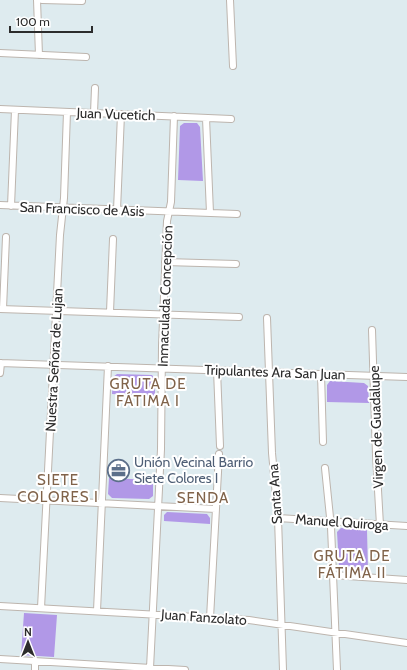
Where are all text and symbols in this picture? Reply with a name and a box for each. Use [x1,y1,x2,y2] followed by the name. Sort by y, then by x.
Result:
[10,8,92,34] scale bar
[16,14,50,29] text: 100 m
[75,104,156,124] street label: Juan Vucetich
[19,198,145,220] street label: San Francisco de Asis
[154,225,176,367] street label: Inmaculada Concepción
[41,288,67,432] street label: Nuestra Señora de Lujan
[204,361,346,383] street label: Tripulantes Ara San Juan
[365,365,387,489] street label: Virgen de Guadalupe
[110,375,187,410] district label: GRUTA DE FÁTIMA I
[134,453,253,487] place label: Unión Vecinal Barrio Siete Colores I
[105,457,131,483] office icon: Unión Vecinal Barrio Siete Colores I
[264,463,286,525] street label: Santa Ana
[17,471,99,506] district label: SIETE COLORES I
[177,489,229,507] district label: SENDA
[295,510,390,534] street label: Manuel Quiroga
[314,547,391,582] district label: GRUTA DE FÁTIMA II
[160,605,248,629] street label: Juan Fanzolato
[8,622,48,662] north arrow
[24,625,32,639] text: N

